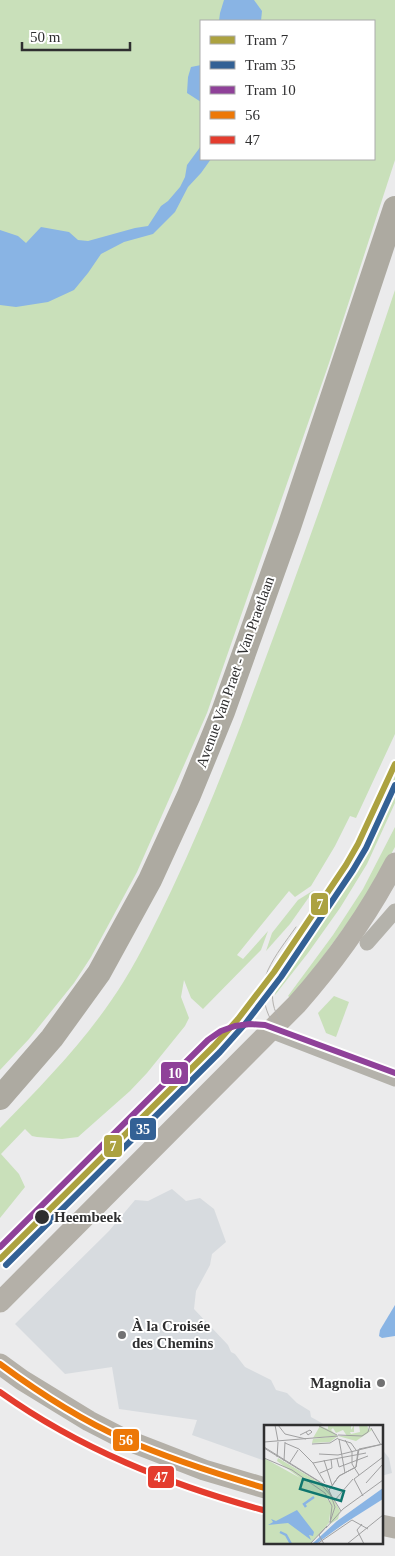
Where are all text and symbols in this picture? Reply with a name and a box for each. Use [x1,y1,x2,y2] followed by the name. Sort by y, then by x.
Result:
[22,20,130,52] scale bar
[200,20,375,160] legend
[30,29,61,45] text: 50 m
[245,32,289,48] text: Tram 7
[245,57,296,73] text: Tram 35
[245,82,296,98] text: Tram 10
[245,107,261,123] text: 56
[245,132,261,148] text: 47
[193,574,277,770] street label: Avenue Van Praet - Van Praetlaan
[310,892,329,916] line badge: 7
[317,897,324,912] text: 7
[160,1061,189,1085] line badge: 10
[168,1066,182,1081] text: 10
[129,1117,157,1141] line badge: 35
[136,1122,150,1137] text: 35
[103,1134,123,1158] line badge: 7
[110,1139,117,1154] text: 7
[33,1208,51,1226] marker: Heembeek
[54,1209,122,1225] place label: Heembeek
[132,1318,213,1351] place label: À la Croisée des Chemins
[116,1329,128,1341] marker: À la Croisée des Chemins
[310,1375,371,1391] place label: Magnolia
[375,1377,387,1389] marker: Magnolia
[264,1425,382,1544] inset map
[112,1428,140,1452] line badge: 56
[119,1433,133,1448] text: 56
[147,1465,175,1489] line badge: 47
[154,1470,168,1485] text: 47

